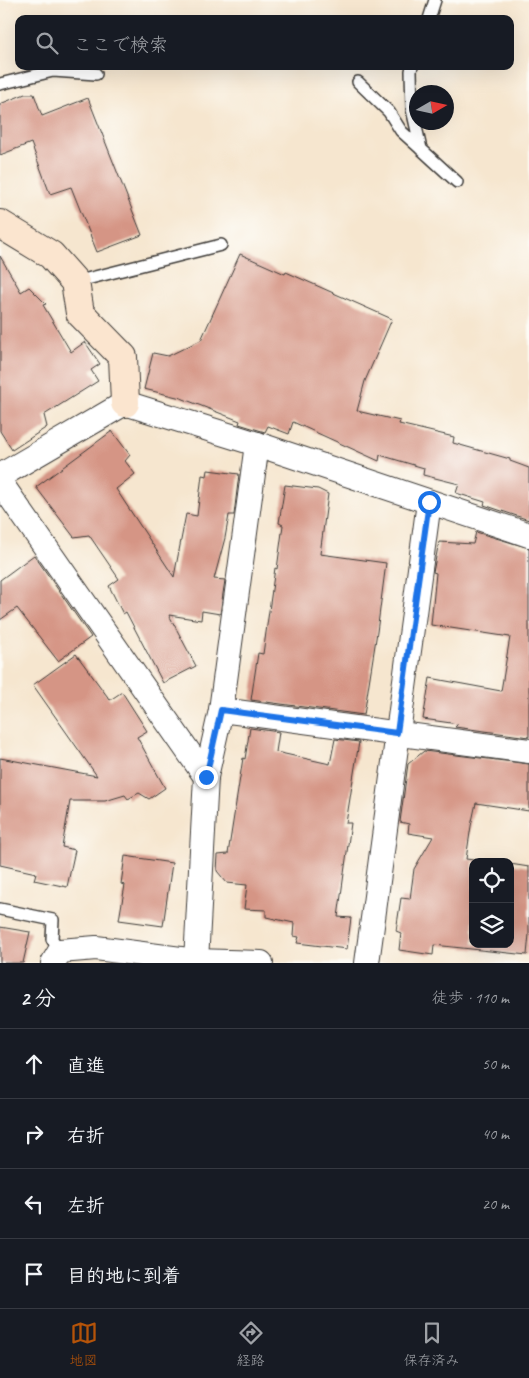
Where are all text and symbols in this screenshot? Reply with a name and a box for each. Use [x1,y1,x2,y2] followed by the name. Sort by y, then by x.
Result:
[15,15,514,70] search box
[33,29,61,57] icon: search
[73,33,168,57] text: ここで検索
[409,85,454,130] north arrow
[418,491,441,514] route start
[195,766,218,789] route end
[469,858,514,948] map controls
[469,858,514,903] button: locate
[469,903,514,948] button: layers
[20,985,56,1011] text: 2 分
[432,988,509,1008] text: 徒歩 · 110 m
[20,1050,48,1078] icon: ahead
[67,1054,105,1078] text: 直進
[482,1054,509,1074] text: 50 m
[20,1120,48,1148] icon: right
[67,1124,105,1148] text: 右折
[482,1124,509,1144] text: 40 m
[20,1190,48,1218] icon: left
[67,1194,105,1218] text: 左折
[482,1194,509,1214] text: 20 m
[20,1260,48,1288] icon: arrive
[67,1264,181,1288] text: 目的地に到着
[70,1319,98,1369] tab: 地図
[237,1319,265,1369] tab: 経路
[404,1319,460,1369] tab: 保存済み

